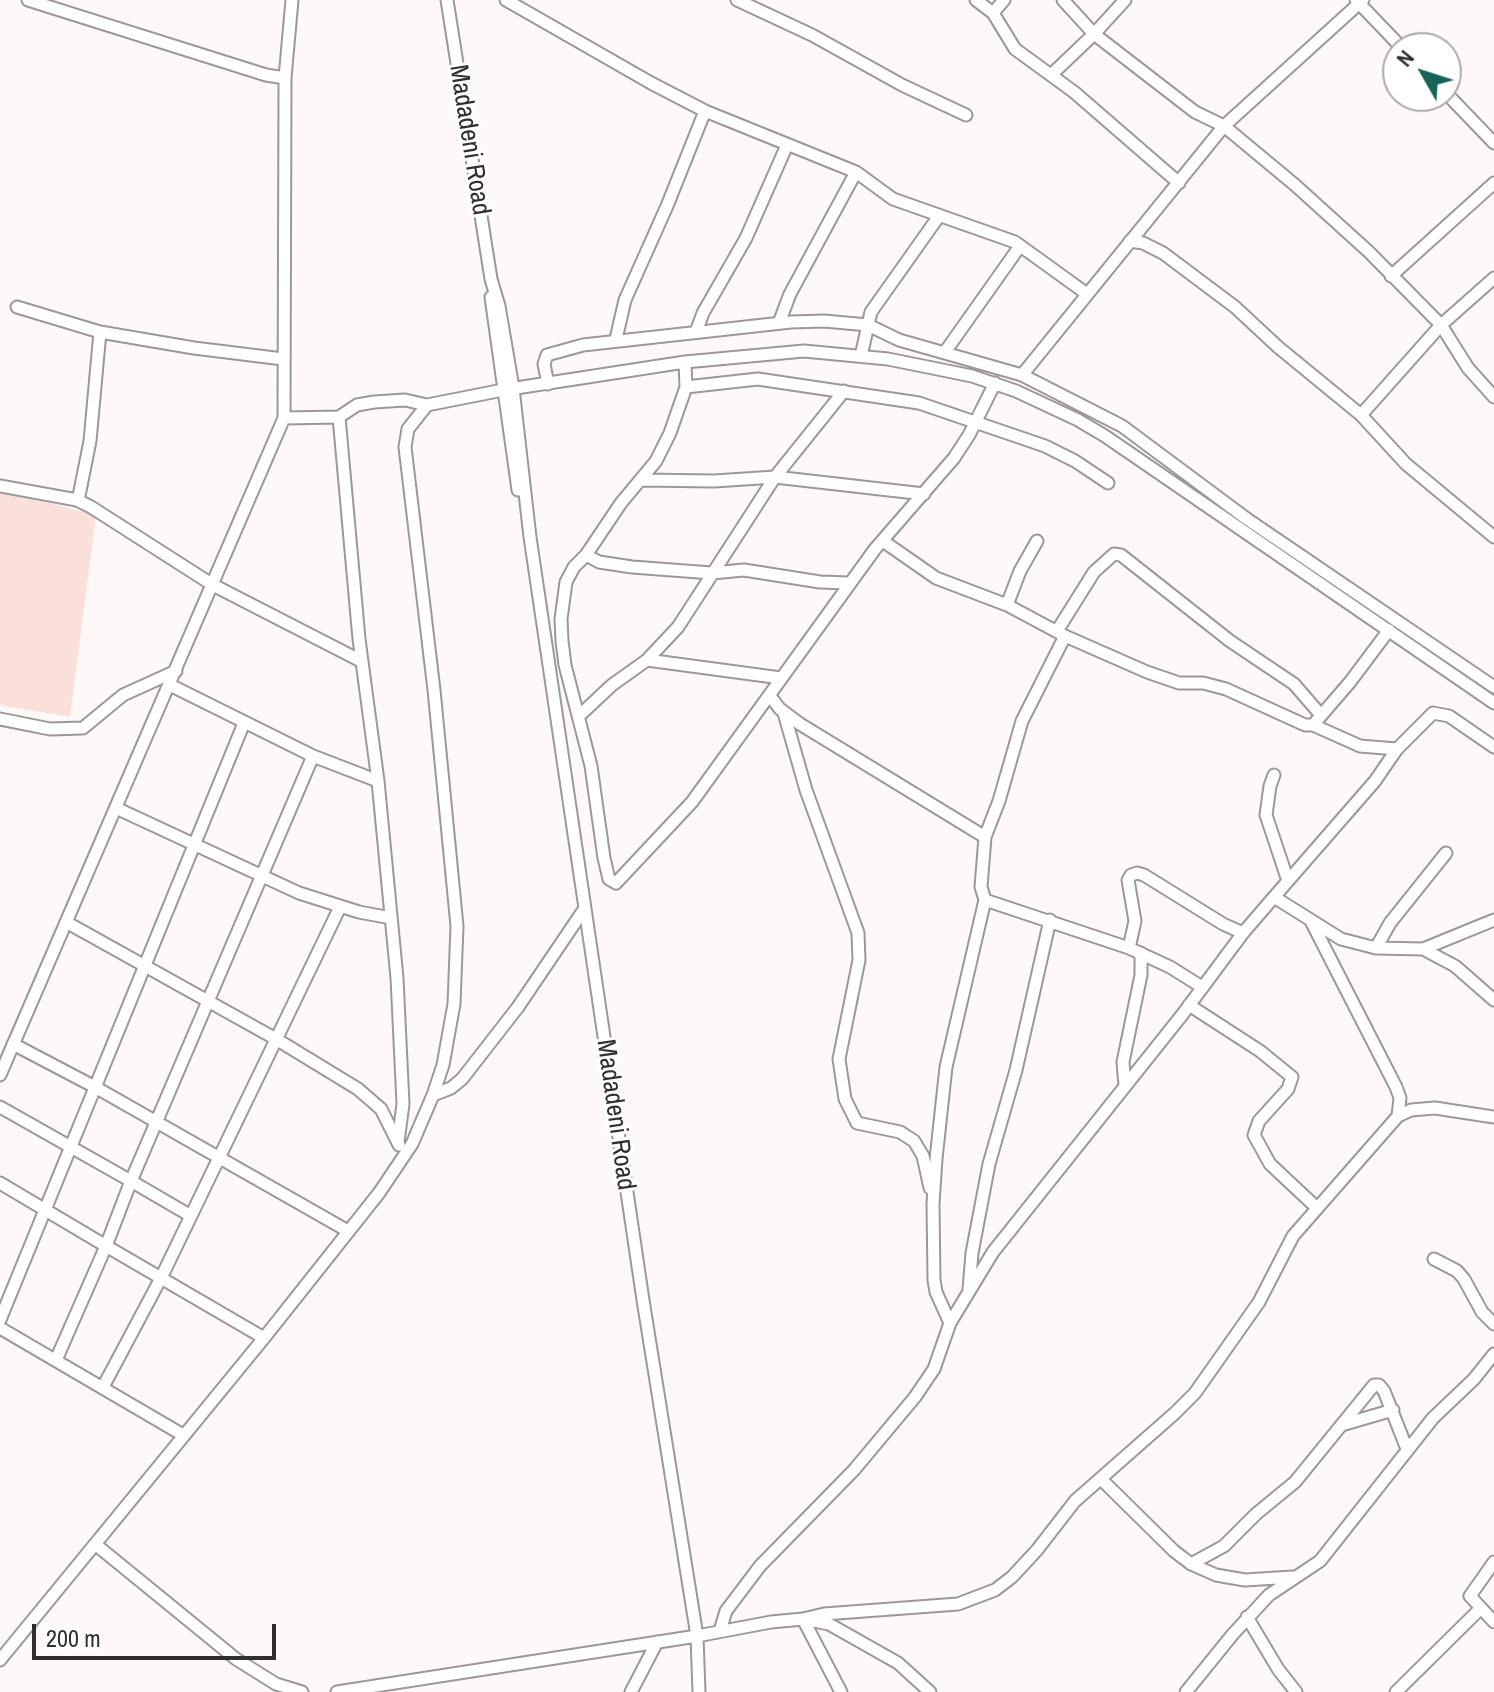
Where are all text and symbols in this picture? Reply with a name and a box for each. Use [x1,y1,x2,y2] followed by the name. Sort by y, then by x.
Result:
[1382,32,1462,112] north arrow
[1389,44,1421,73] text: N
[442,63,496,217] street label: Madadeni Road
[589,1038,641,1192] street label: Madadeni Road
[36,1608,280,1658] scale bar
[46,1622,101,1654] text: 200 m

